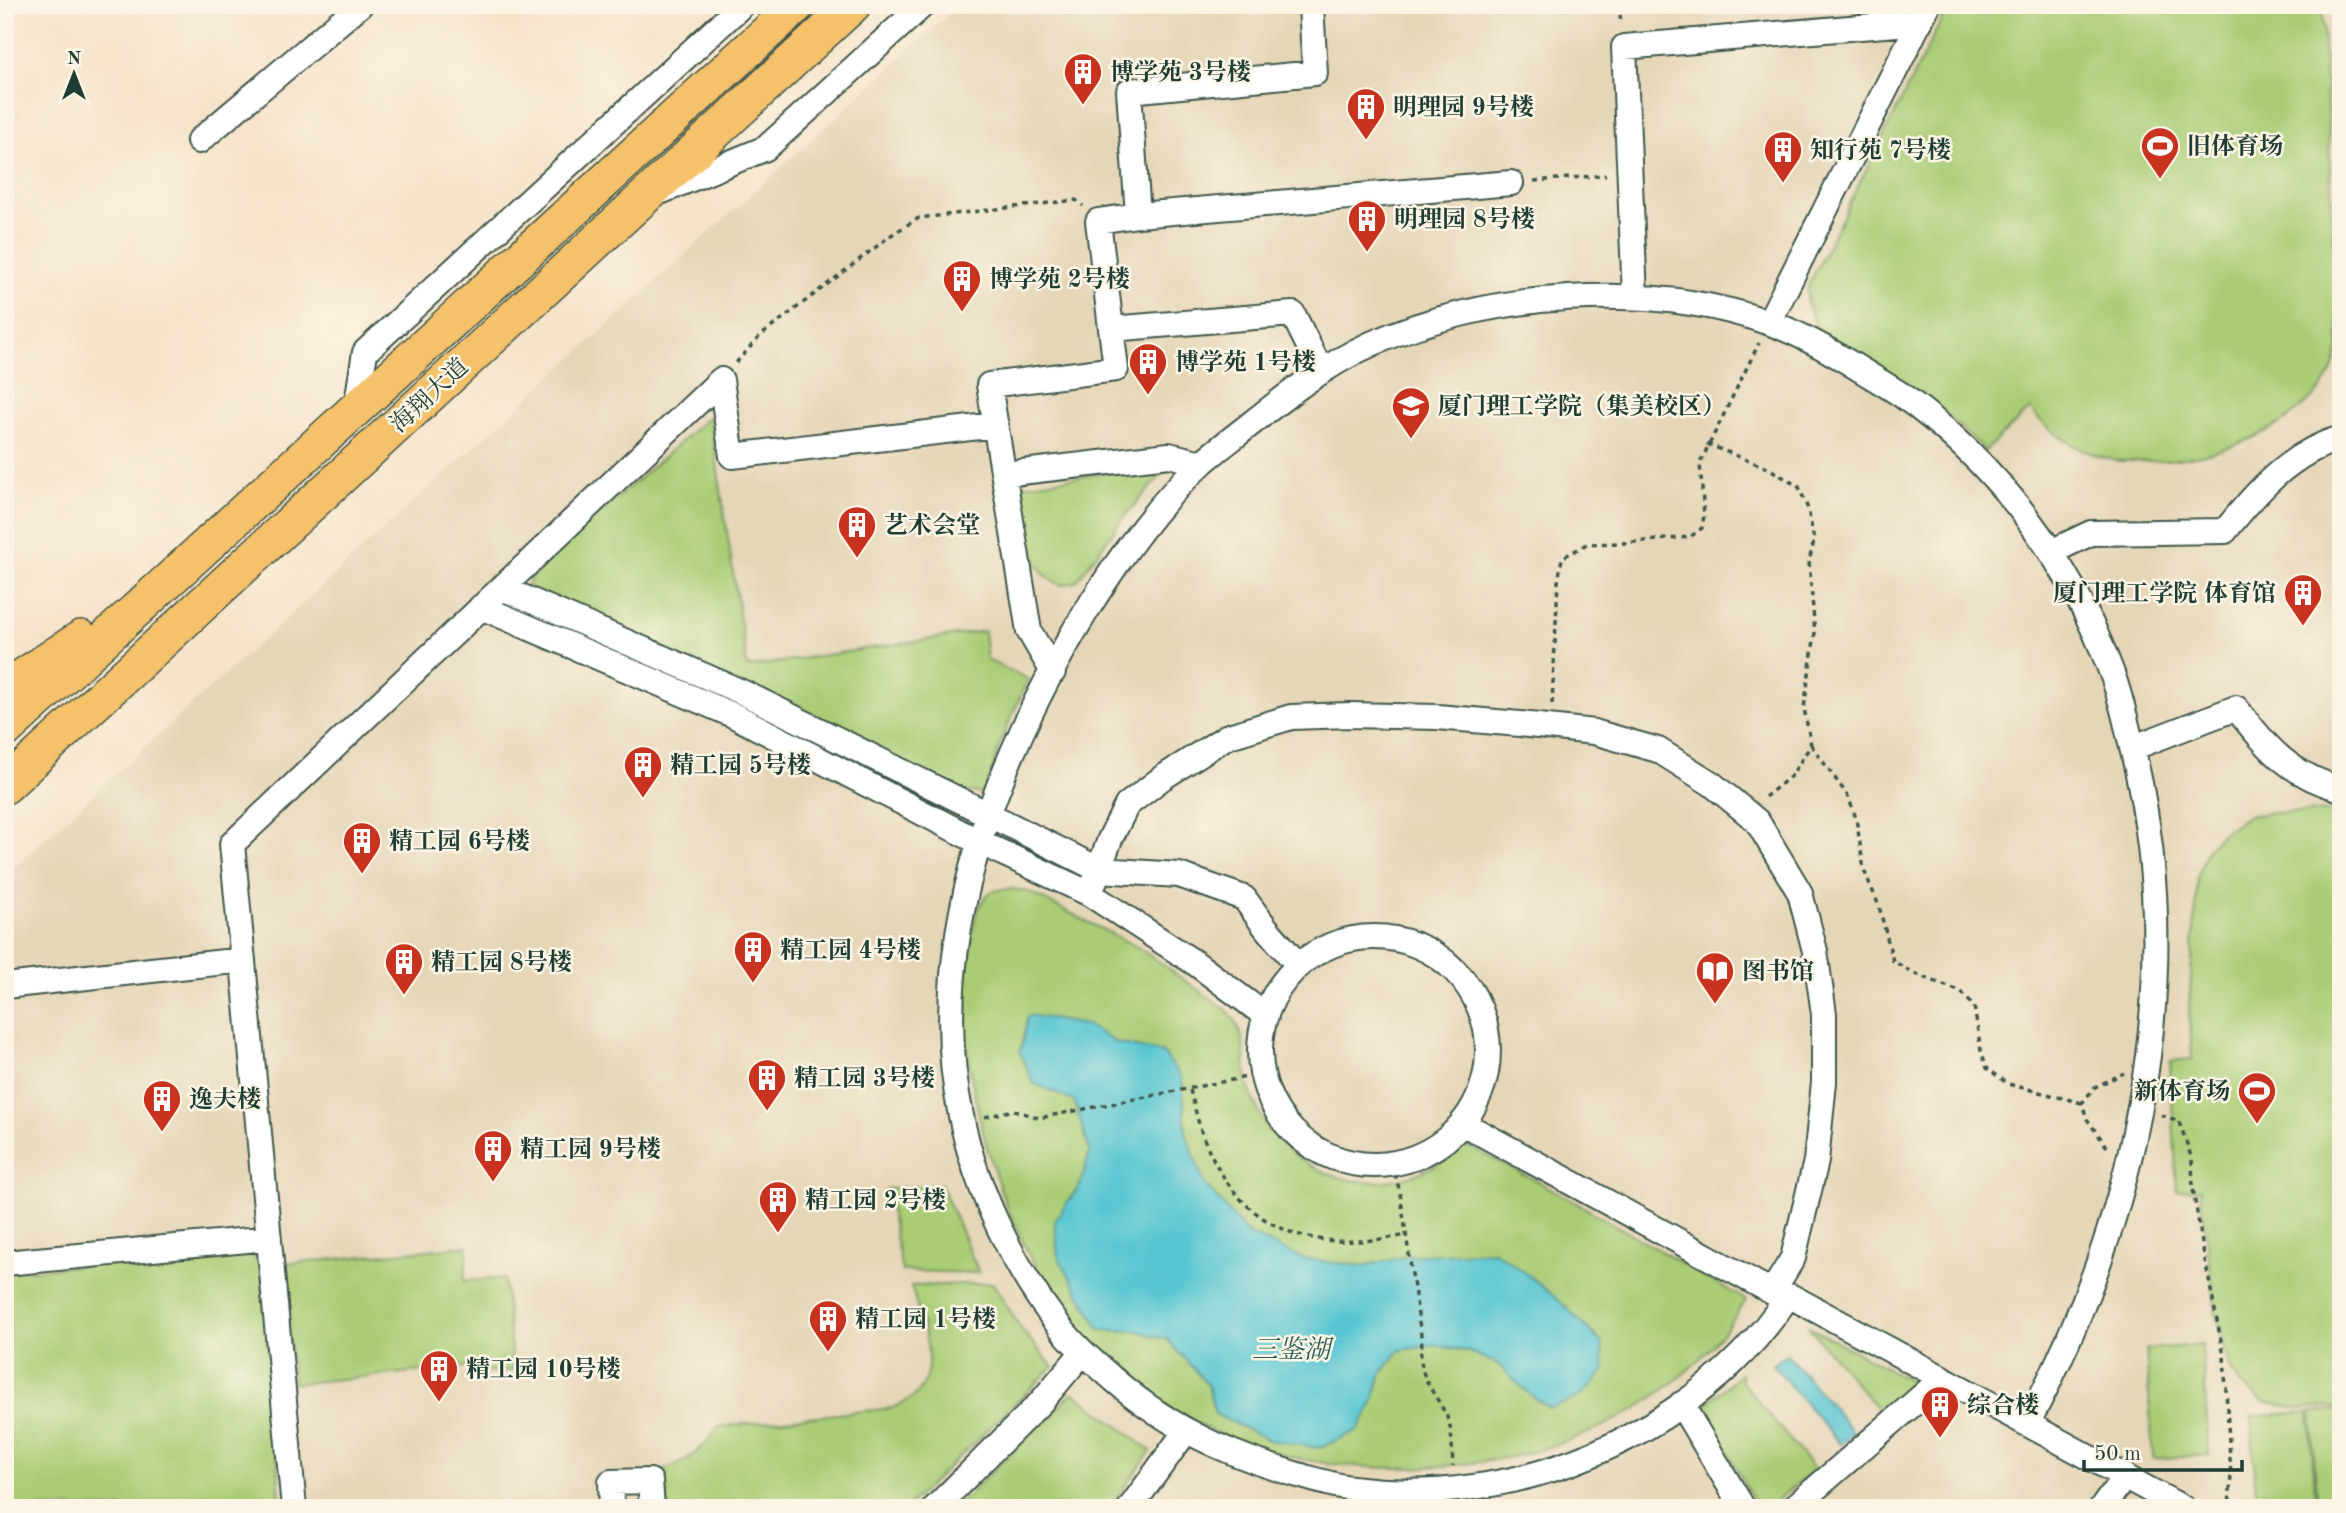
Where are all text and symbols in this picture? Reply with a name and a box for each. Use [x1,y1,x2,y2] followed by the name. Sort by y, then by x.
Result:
[38,38,108,108] north arrow
[67,50,82,69] text: N
[1062,51,1104,106] building icon: 博学苑 3号楼
[1110,59,1251,86] place label: 博学苑 3号楼
[1345,86,1387,141] building icon: 明理园 9号楼
[1393,94,1534,121] place label: 明理园 9号楼
[2139,125,2181,180] sports icon: 旧体育场
[1762,129,1804,184] building icon: 知行苑 7号楼
[2187,133,2283,160] place label: 旧体育场
[1810,137,1951,164] place label: 知行苑 7号楼
[1346,198,1388,253] building icon: 明理园 8号楼
[1394,206,1535,233] place label: 明理园 8号楼
[941,258,983,313] building icon: 博学苑 2号楼
[989,266,1130,293] place label: 博学苑 2号楼
[1127,341,1169,396] building icon: 博学苑 1号楼
[1175,349,1316,376] place label: 博学苑 1号楼
[385,353,474,438] street label: 海翔大道
[1390,385,1432,440] school or university icon: 厦门理工学院（集美校区）
[1438,393,1726,420] place label: 厦门理工学院（集美校区）
[836,504,878,559] building icon: 艺术会堂
[884,512,980,539] place label: 艺术会堂
[2282,572,2324,627] building icon: 厦门理工学院 体育馆
[2053,580,2276,607] place label: 厦门理工学院 体育馆
[622,744,664,799] building icon: 精工园 5号楼
[670,752,811,779] place label: 精工园 5号楼
[341,820,383,875] building icon: 精工园 6号楼
[389,828,530,855] place label: 精工园 6号楼
[732,929,774,984] building icon: 精工园 4号楼
[780,937,921,964] place label: 精工园 4号楼
[383,941,425,996] building icon: 精工园 8号楼
[431,949,572,976] place label: 精工园 8号楼
[1694,950,1736,1005] library icon: 图书馆
[1742,958,1814,985] place label: 图书馆
[746,1057,788,1112] building icon: 精工园 3号楼
[794,1065,935,1092] place label: 精工园 3号楼
[2236,1070,2278,1125] sports icon: 新体育场
[141,1078,183,1133] building icon: 逸夫楼
[2134,1078,2230,1105] place label: 新体育场
[189,1086,261,1113] place label: 逸夫楼
[472,1128,514,1183] building icon: 精工园 9号楼
[520,1136,661,1163] place label: 精工园 9号楼
[757,1179,799,1234] building icon: 精工园 2号楼
[805,1187,946,1214] place label: 精工园 2号楼
[807,1298,849,1353] building icon: 精工园 1号楼
[855,1306,996,1333] place label: 精工园 1号楼
[1252,1336,1334,1364] water label: 三鉴湖
[418,1348,460,1403] building icon: 精工园 10号楼
[466,1356,621,1383] place label: 精工园 10号楼
[1919,1384,1961,1439] building icon: 综合楼
[1967,1392,2039,1419] place label: 综合楼
[2084,1429,2241,1473] scale bar
[2094,1444,2141,1465] text: 50 m

